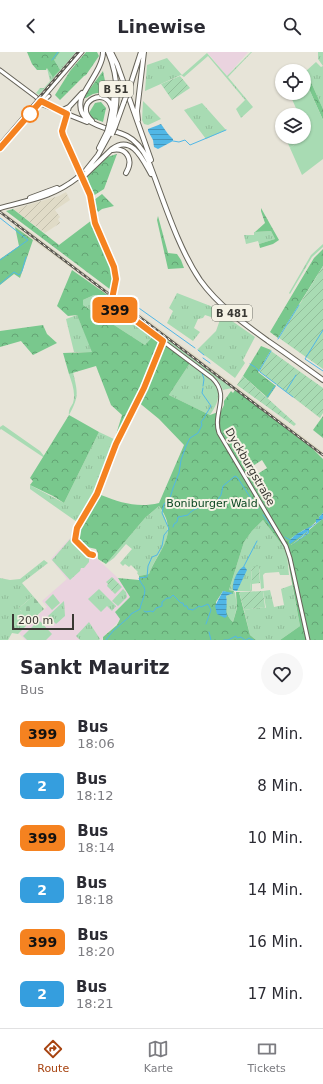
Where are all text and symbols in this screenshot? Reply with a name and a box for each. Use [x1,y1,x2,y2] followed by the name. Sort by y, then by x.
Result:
[20,15,42,37] icon: back
[281,15,303,37] icon: search
[117,16,206,37] text: Linewise
[275,64,311,144] map controls
[275,64,311,100] button: locate
[99,81,133,97] road number: B 51
[21,105,39,123] unlabelled marker
[275,108,311,144] button: layers
[92,297,138,323] line badge: 399
[100,302,130,318] text: 399
[212,305,252,321] road number: B 481
[222,426,278,508] street label: Dyckburgstraße
[166,497,258,510] park label: Boniburger Wald
[12,612,74,631] scale bar
[18,614,53,627] text: 200 m
[261,653,303,695] button: heart
[20,656,170,678] text: Sankt Mauritz
[20,682,44,697] text: Bus
[77,718,108,736] text: Bus
[257,725,303,743] text: 2 Min.
[28,726,57,742] text: 399
[77,736,115,751] text: 18:06
[76,770,107,788] text: Bus
[257,777,303,795] text: 8 Min.
[37,778,47,794] text: 2
[76,788,113,803] text: 18:12
[77,822,108,840] text: Bus
[248,829,303,847] text: 10 Min.
[28,830,57,846] text: 399
[77,840,115,855] text: 18:14
[76,874,107,892] text: Bus
[248,881,303,899] text: 14 Min.
[37,882,47,898] text: 2
[76,892,113,907] text: 18:18
[77,926,108,944] text: Bus
[248,933,303,951] text: 16 Min.
[28,934,57,950] text: 399
[77,944,115,959] text: 18:20
[76,978,107,996] text: Bus
[248,985,303,1003] text: 17 Min.
[37,986,47,1002] text: 2
[76,996,113,1011] text: 18:21
[37,1038,69,1075] tab: Route
[144,1038,173,1075] tab: Karte
[247,1038,286,1075] tab: Tickets

